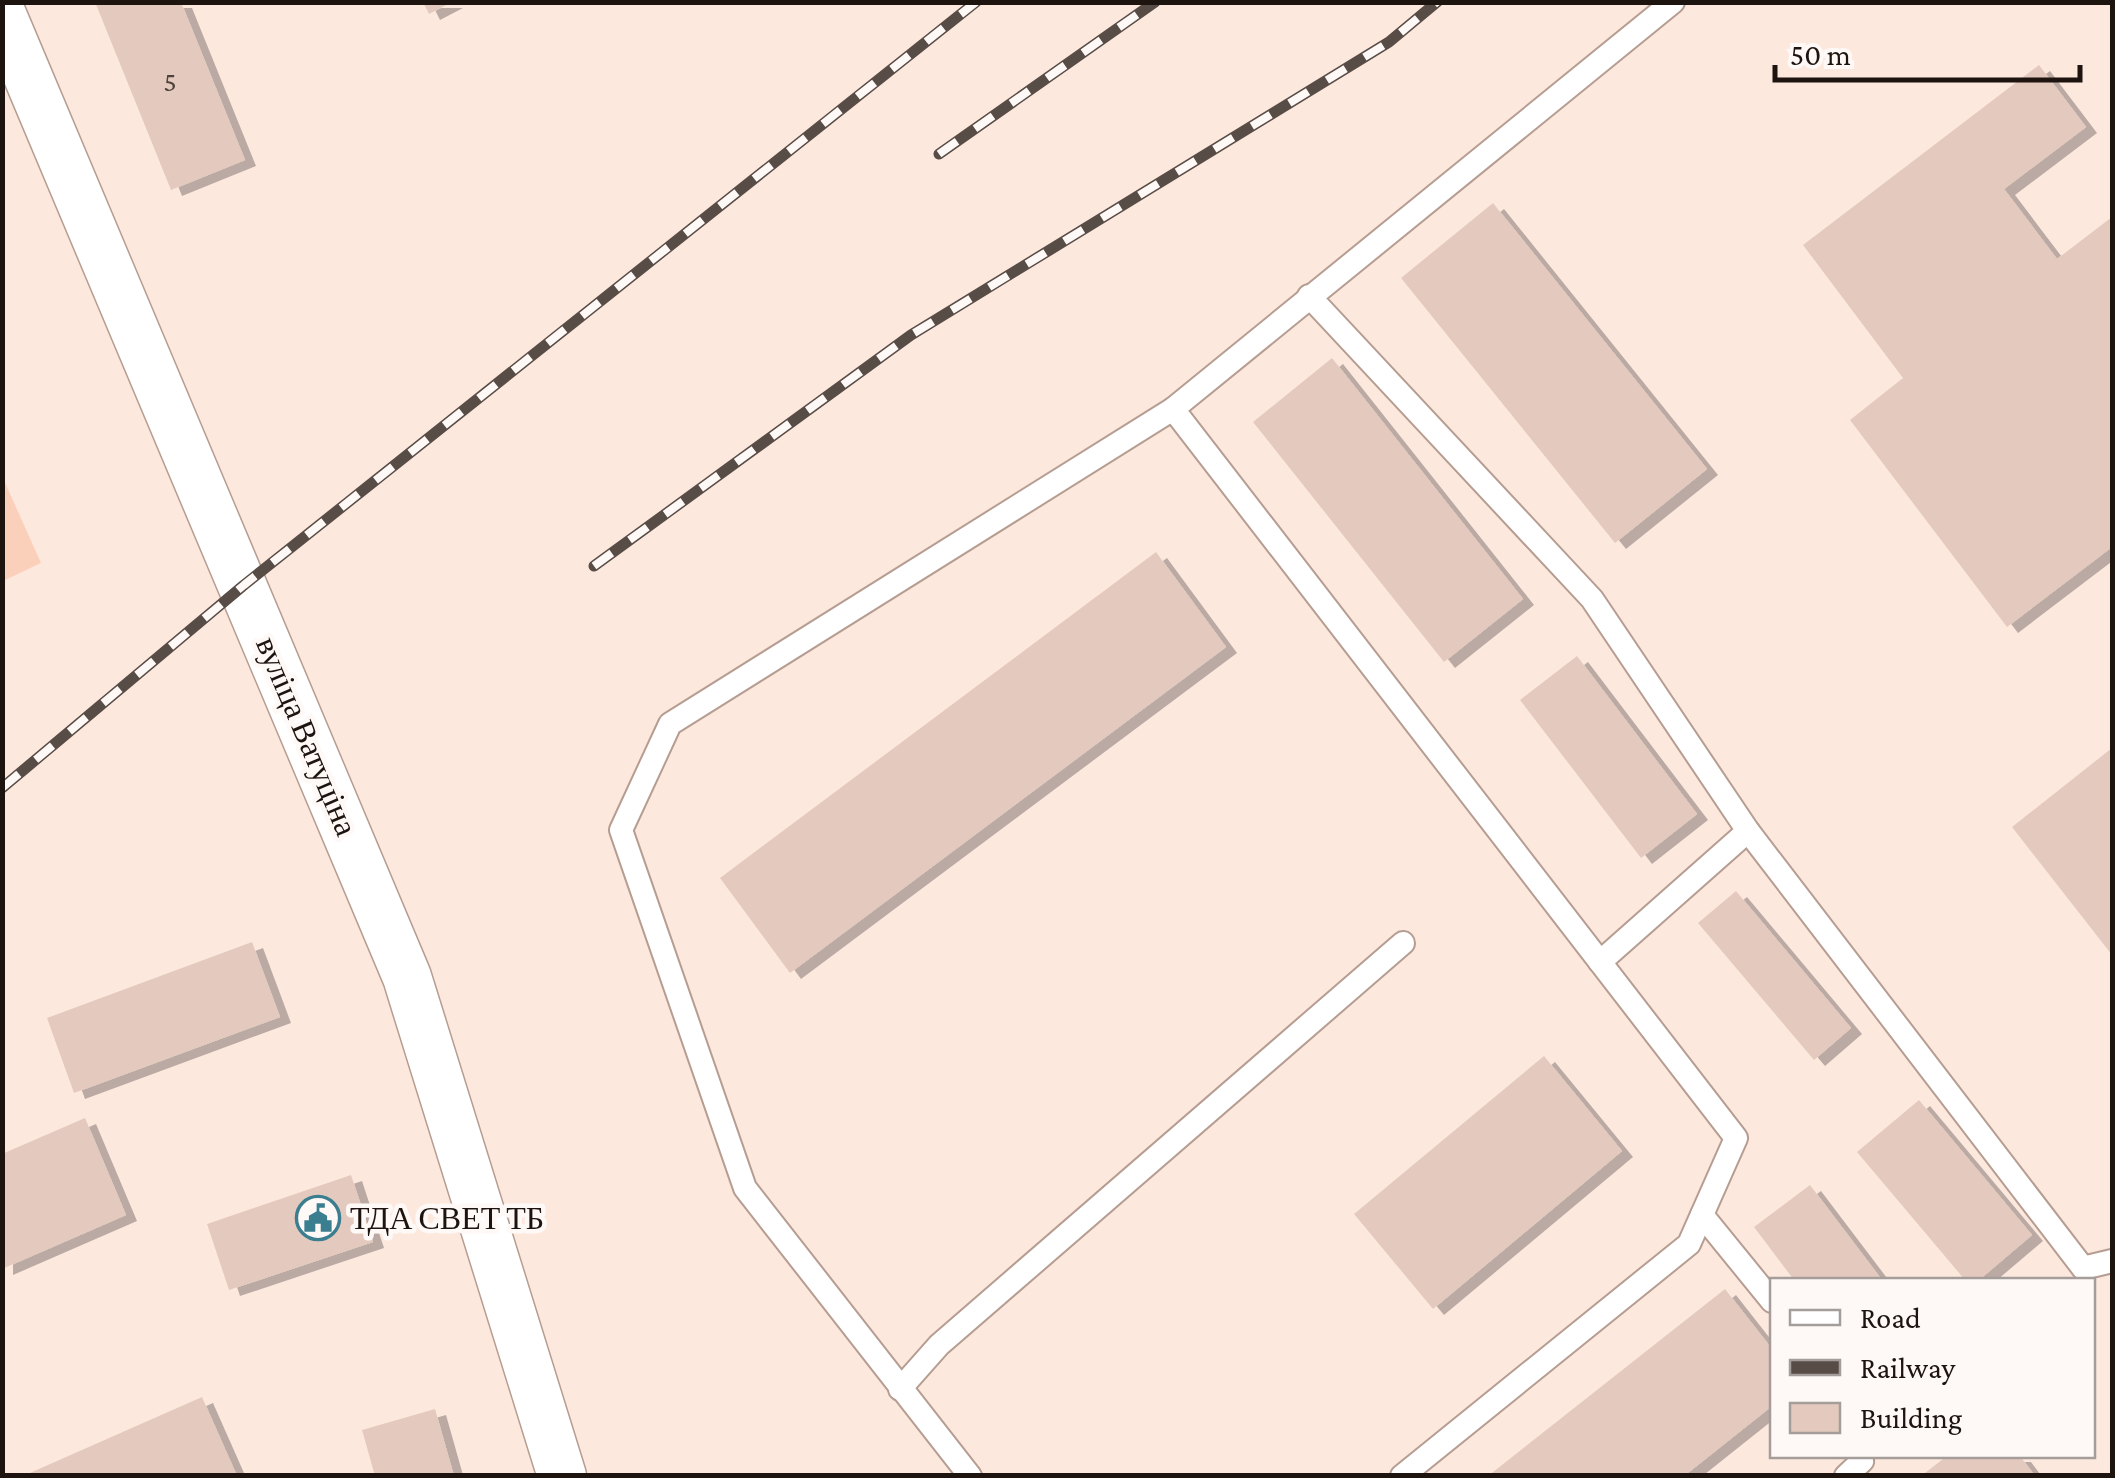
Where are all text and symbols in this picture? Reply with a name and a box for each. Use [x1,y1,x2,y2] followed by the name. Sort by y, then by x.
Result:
[1775,20,2080,82] scale bar
[1790,38,1851,71] text: 50 m
[163,66,177,97] house number: 5
[249,631,365,841] street label: вуліца Ватуціна
[295,1195,341,1241] public building icon: ТДА СВЕТ ТБ
[350,1200,544,1236] place label: ТДА СВЕТ ТБ
[1770,1278,2095,1458] legend
[1860,1301,1921,1334] text: Road
[1860,1351,1956,1385] text: Railway
[1860,1401,1962,1435] text: Building

